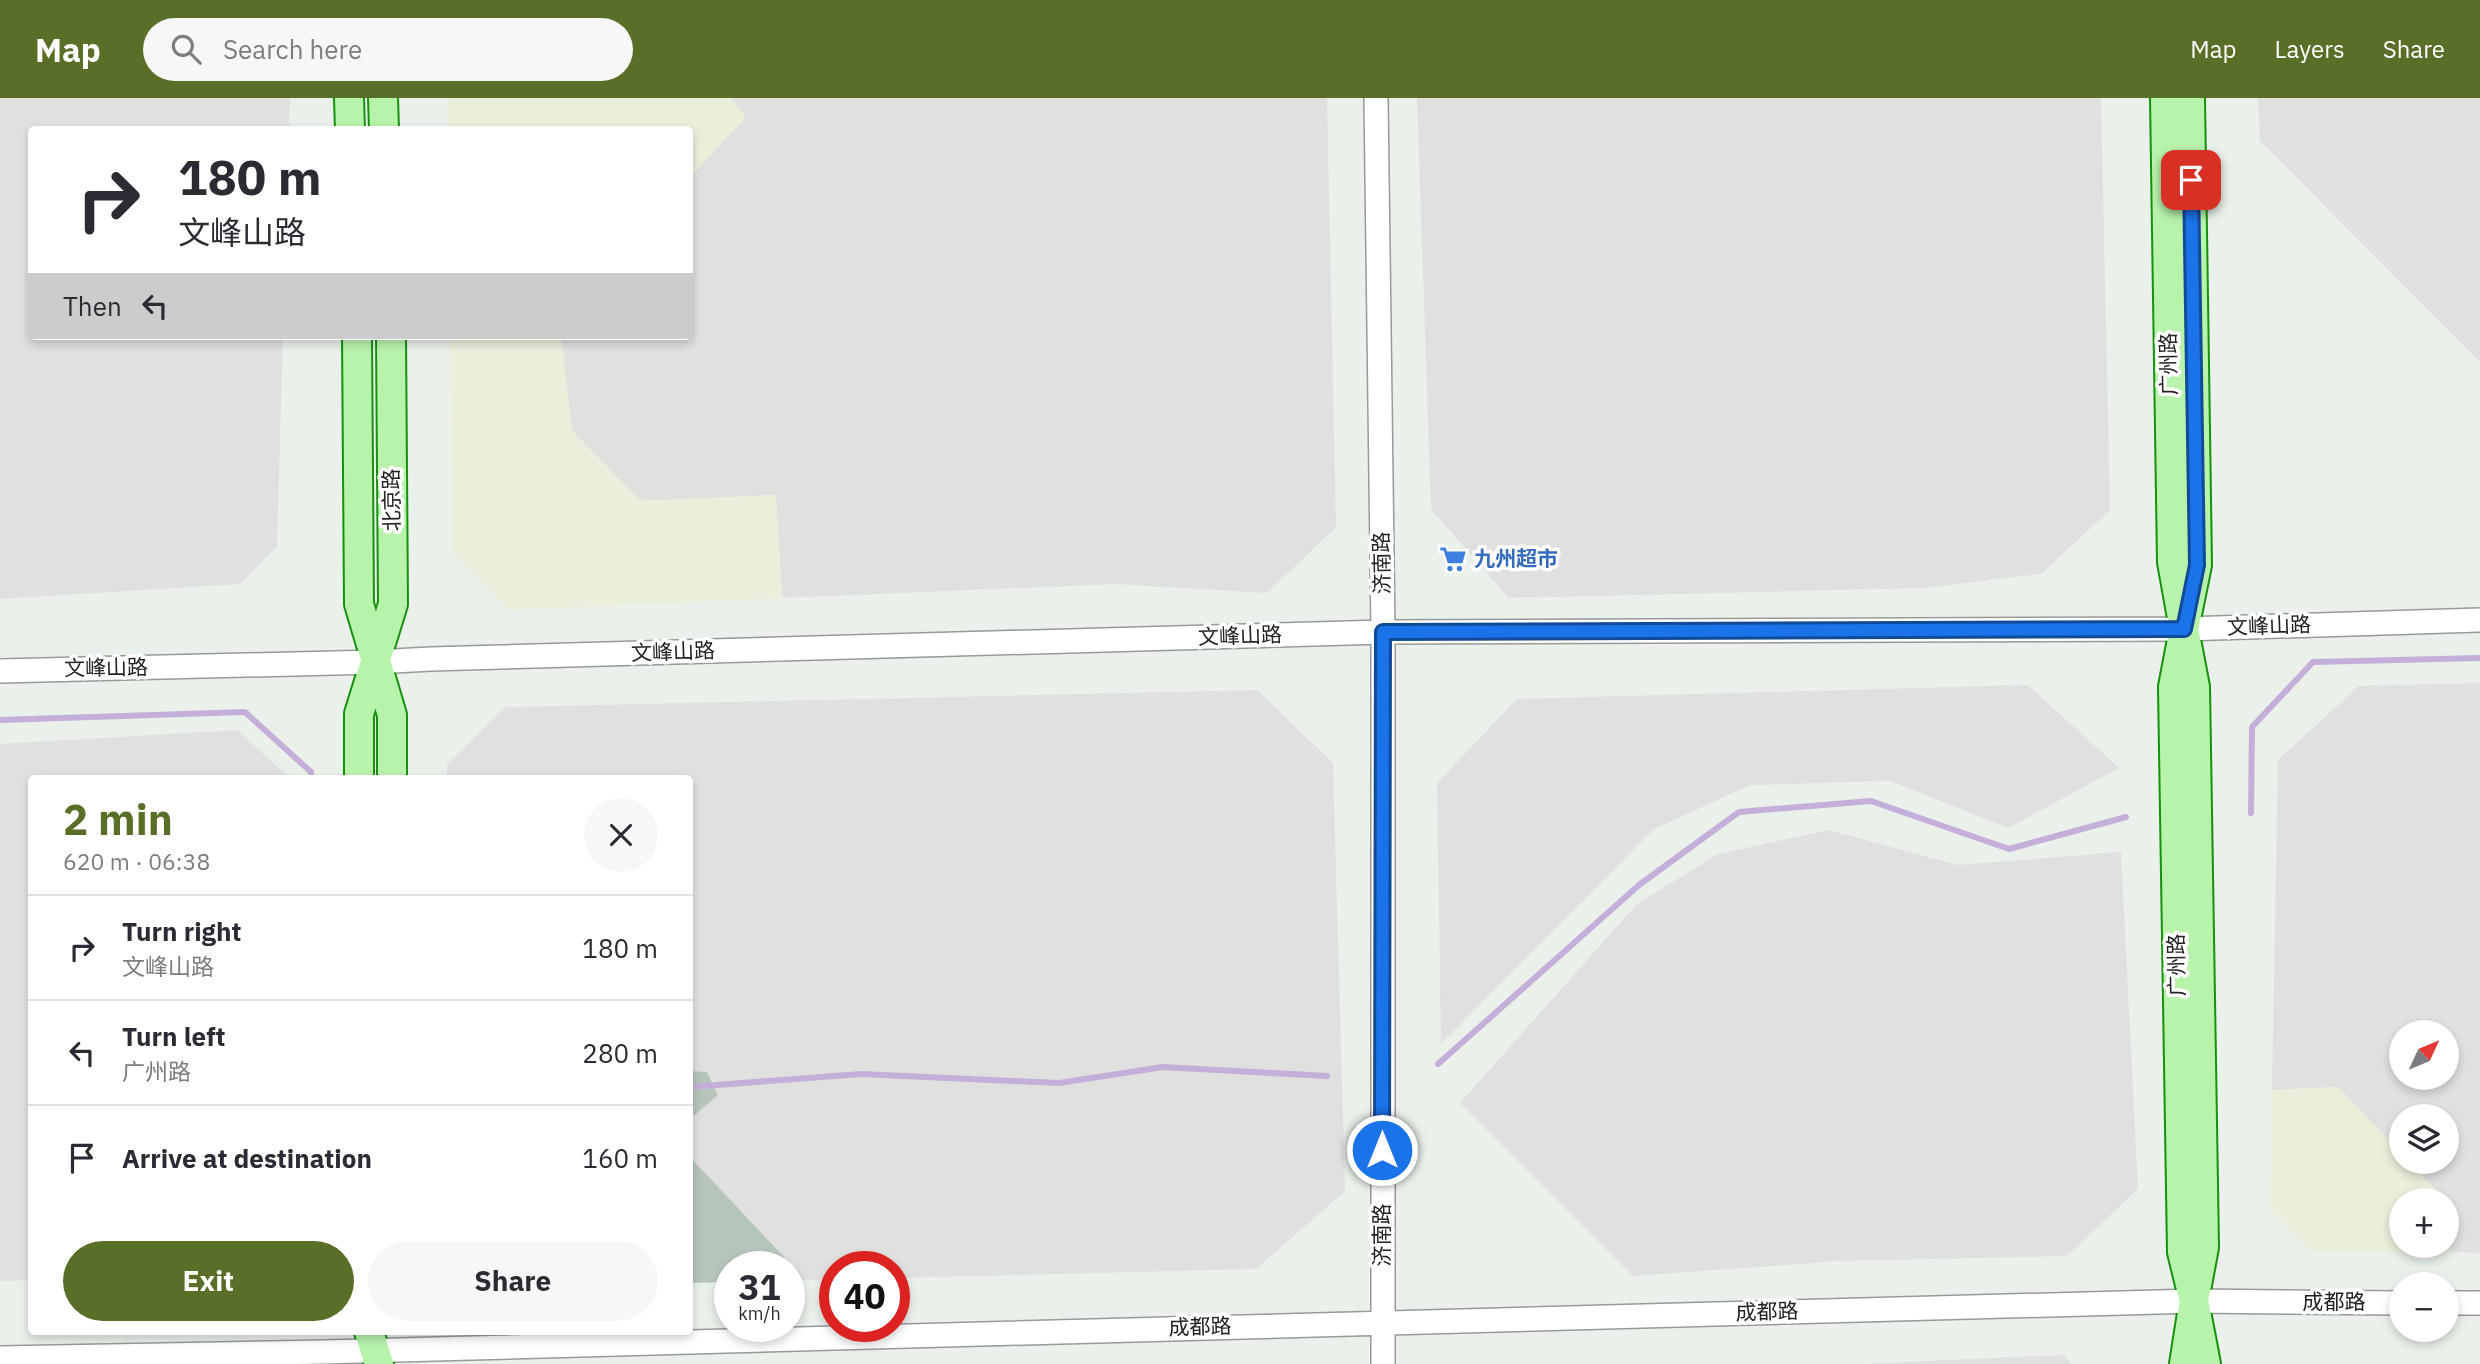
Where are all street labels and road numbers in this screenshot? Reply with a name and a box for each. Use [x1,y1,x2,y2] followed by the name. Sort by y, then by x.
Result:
[2153,332,2183,396] street label: 广州路
[376,468,406,532] street label: 北京路
[1366,531,1396,595] street label: 济南路
[2227,610,2311,640] street label: 文峰山路
[1198,620,1282,650] street label: 文峰山路
[631,636,715,666] street label: 文峰山路
[64,652,148,682] street label: 文峰山路
[2161,933,2191,997] street label: 广州路
[1367,1204,1395,1267] street label: 济南路
[2303,1287,2366,1315] street label: 成都路
[1735,1296,1799,1326] street label: 成都路
[1168,1311,1232,1341] street label: 成都路

